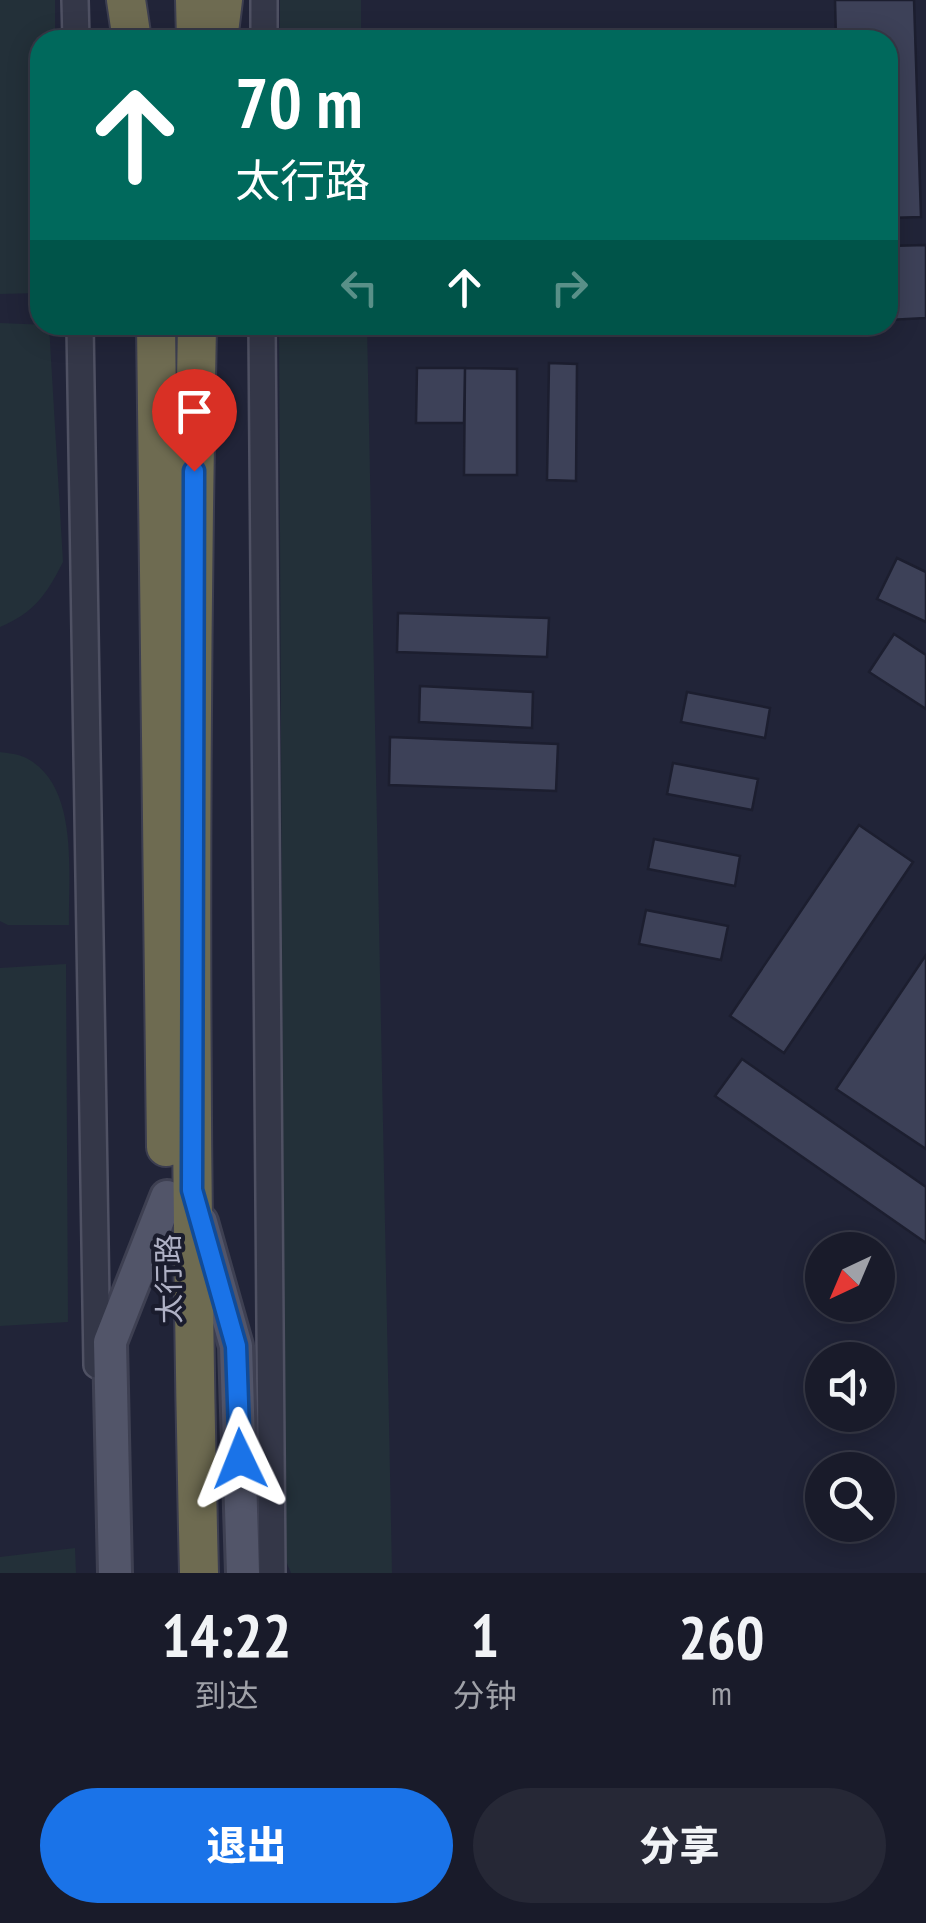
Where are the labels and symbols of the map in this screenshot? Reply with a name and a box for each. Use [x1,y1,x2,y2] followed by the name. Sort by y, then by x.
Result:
[152,369,237,472] pin
[805,1232,895,1322] north arrow
[148,1234,188,1324] street label: 太行路
[188,1407,292,1511] position arrow

